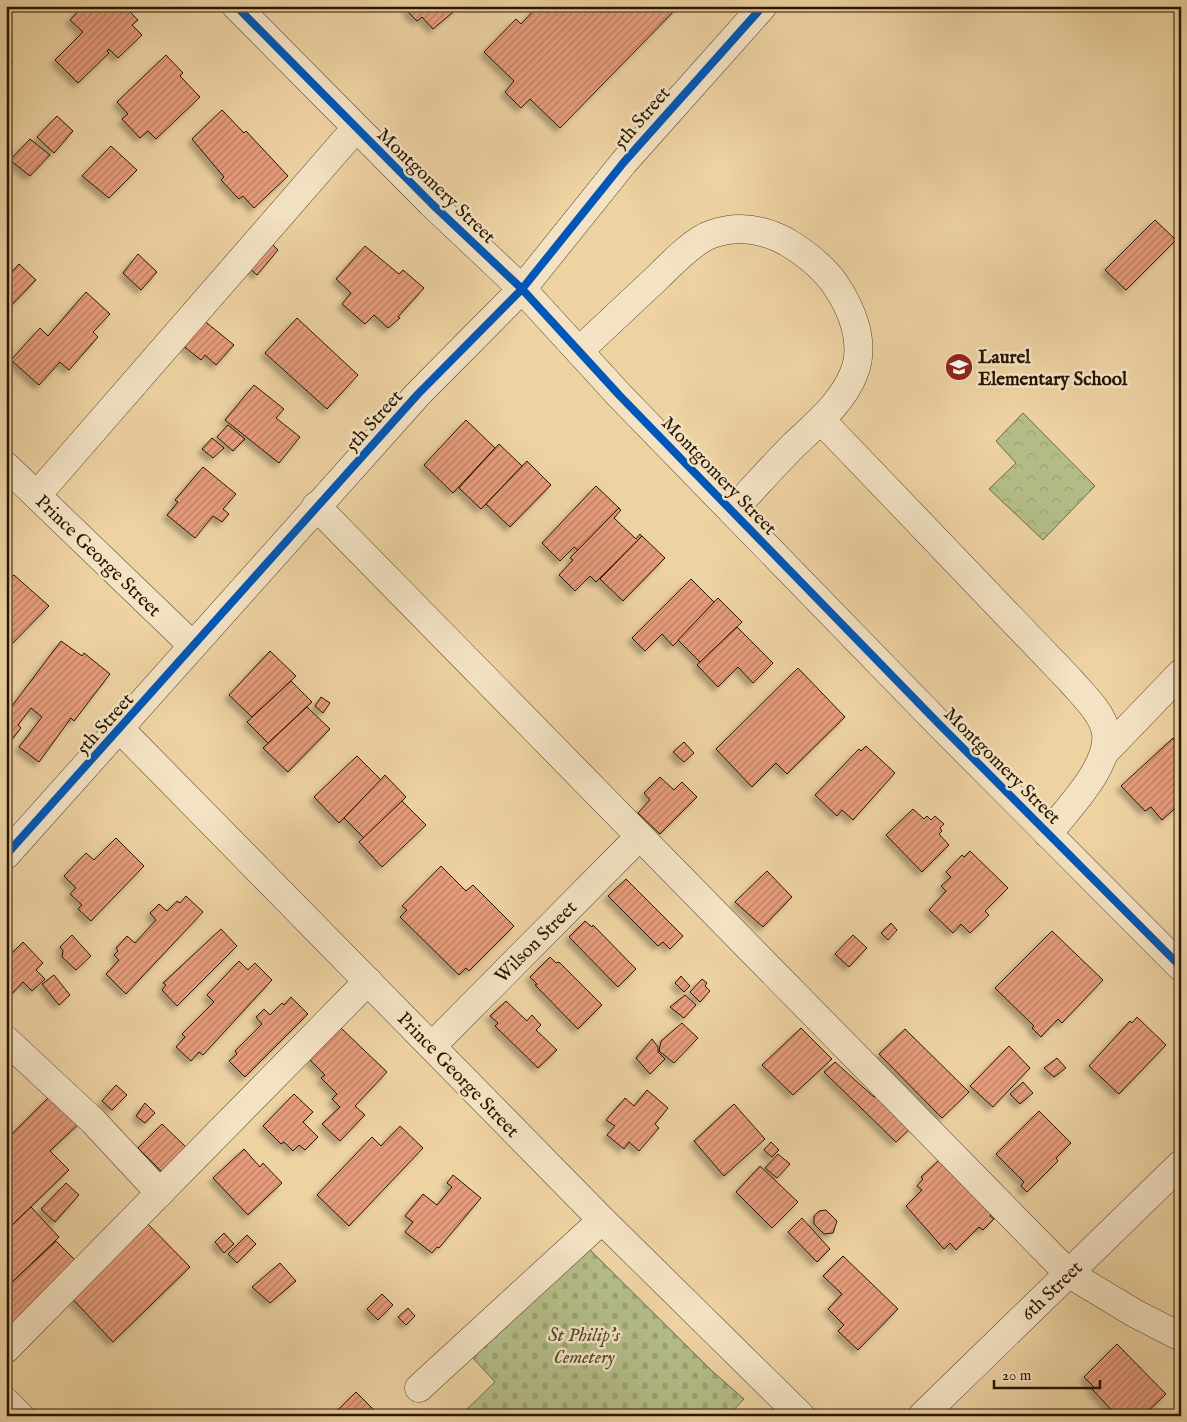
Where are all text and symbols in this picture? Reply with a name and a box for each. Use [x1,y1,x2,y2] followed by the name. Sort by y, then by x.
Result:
[609,82,676,154] street label: 5th Street
[371,124,500,250] street label: Montgomery Street
[978,346,1128,392] place label: Laurel Elementary School
[944,352,974,382] school or university icon: Laurel Elementary School
[341,385,409,457] street label: 5th Street
[656,412,782,541] street label: Montgomery Street
[30,490,166,623] street label: Prince George Street
[72,688,140,760] street label: 5th Street
[938,703,1066,830] street label: Montgomery Street
[490,896,583,989] street label: Wilson Street
[391,1008,524,1144] street label: Prince George Street
[1017,1256,1088,1326] street label: 6th Street
[548,1324,621,1370] park label: St Philip's Cemetery
[994,1357,1101,1389] scale bar
[1002,1366,1032,1385] text: 20 m

